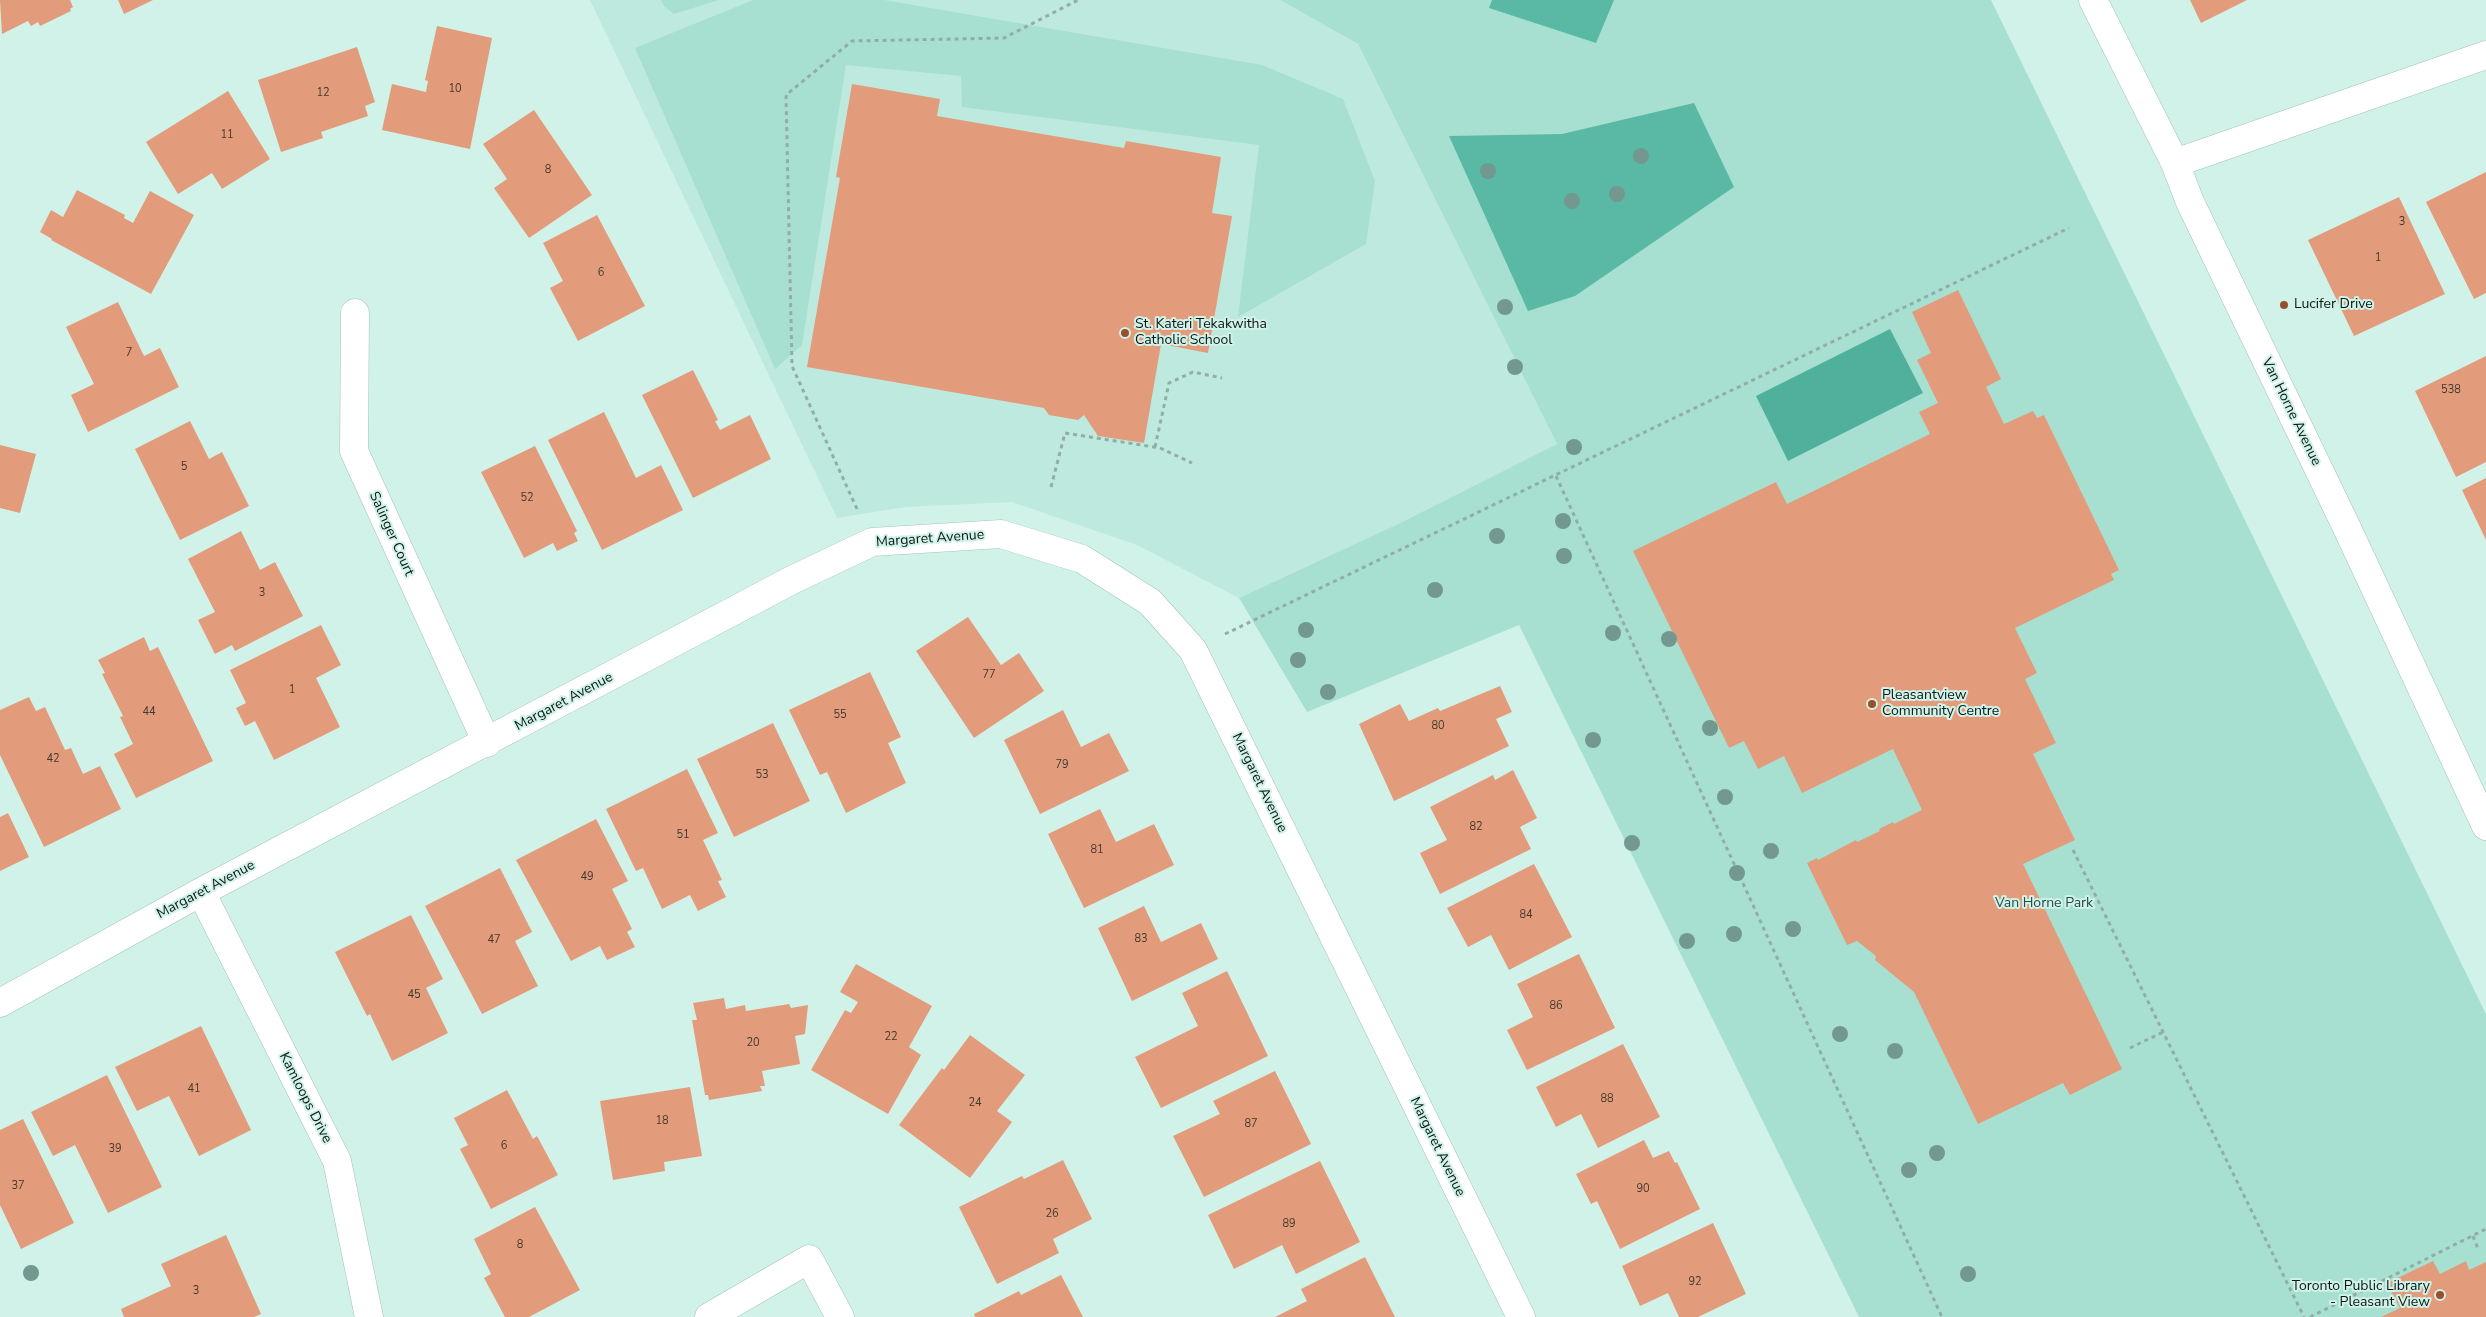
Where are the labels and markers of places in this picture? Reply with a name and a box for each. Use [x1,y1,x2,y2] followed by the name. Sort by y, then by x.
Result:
[2294,297,2373,313] place label: Lucifer Drive
[2278,299,2290,311] marker: Lucifer Drive
[1135,317,1267,350] place label: St. Kateri Tekakwitha Catholic School
[1119,327,1131,339] marker: St. Kateri Tekakwitha Catholic School
[1882,688,1999,720] place label: Pleasantview Community Centre
[1866,698,1878,710] marker: Pleasantview Community Centre
[2292,1279,2430,1311] place label: Toronto Public Library - Pleasant View
[2434,1289,2446,1301] marker: Toronto Public Library - Pleasant View

